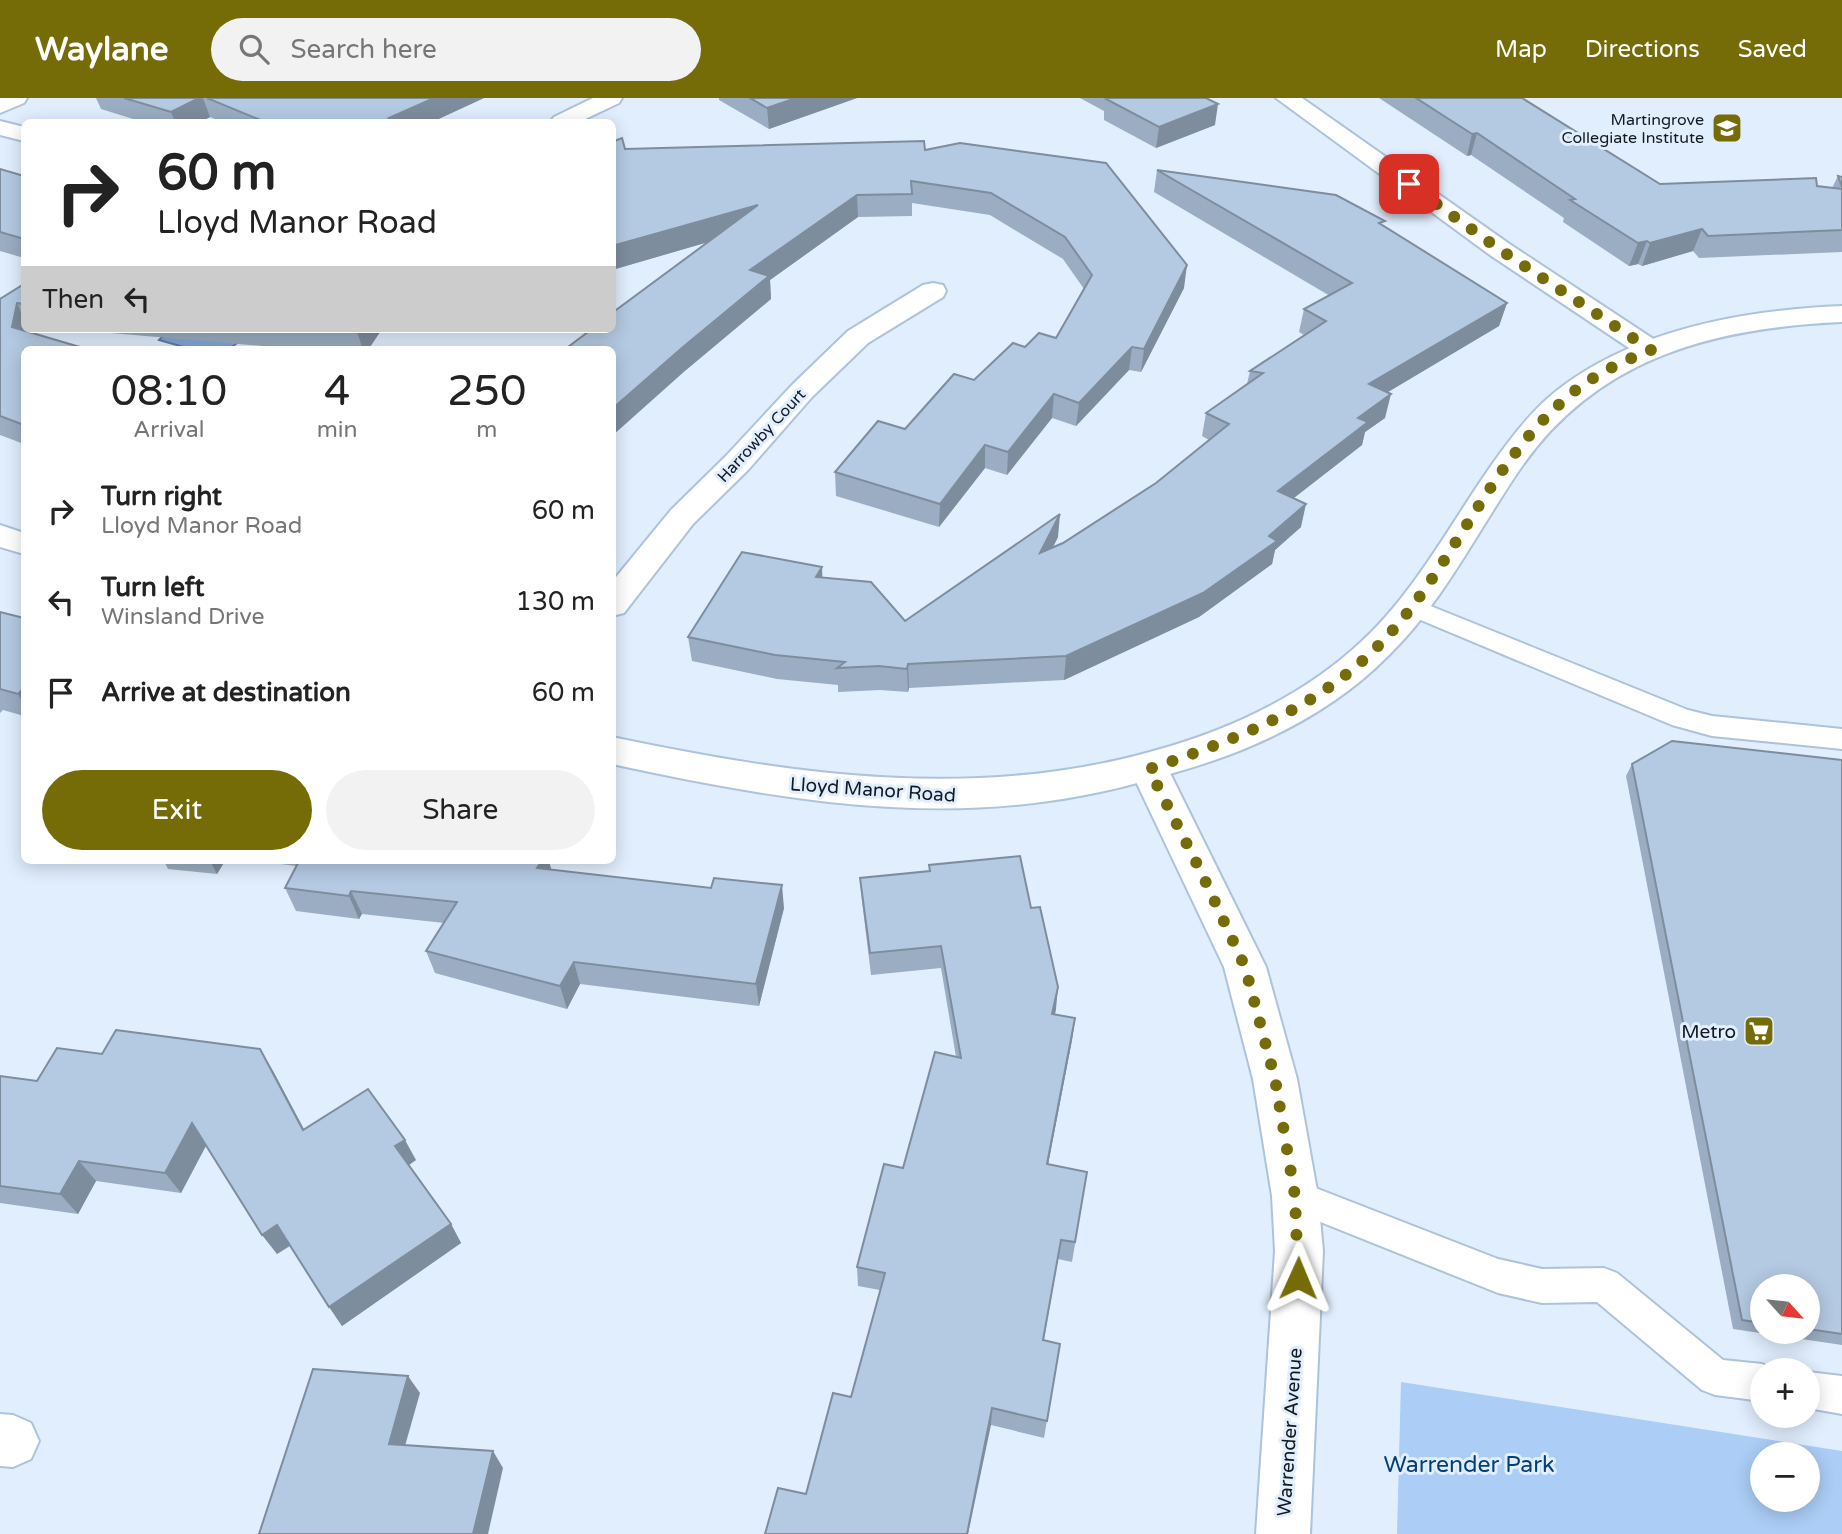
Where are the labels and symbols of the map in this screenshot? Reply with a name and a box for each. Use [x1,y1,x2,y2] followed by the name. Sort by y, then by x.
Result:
[1562,110,1704,148] place label: Martingrove Collegiate Institute
[1710,111,1744,145] school or university icon: Martingrove Collegiate Institute
[1379,154,1439,214] pin
[713,385,810,487] street label: Harrowby Court
[789,773,957,807] street label: Lloyd Manor Road
[1742,1014,1776,1048] supermarket icon: Metro
[1681,1021,1736,1043] place label: Metro
[1261,1241,1335,1315] position arrow
[1750,1274,1820,1344] north arrow
[1273,1347,1307,1517] street label: Warrender Avenue
[1383,1451,1555,1479] park label: Warrender Park

